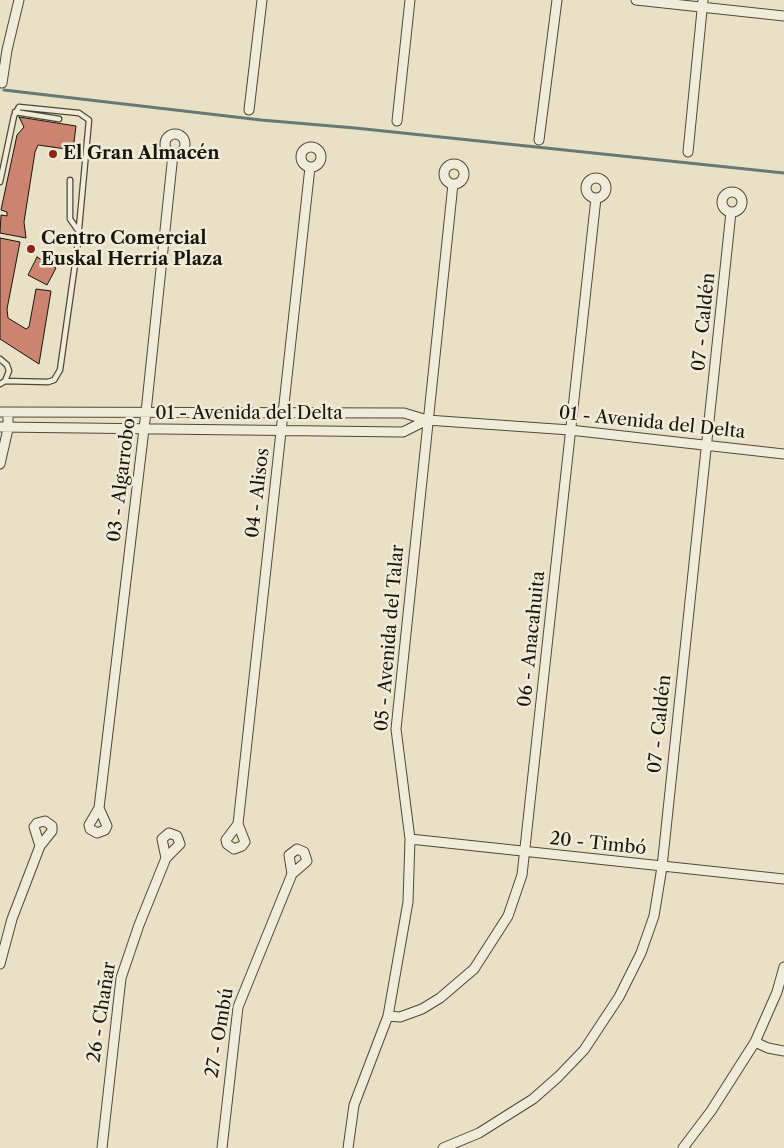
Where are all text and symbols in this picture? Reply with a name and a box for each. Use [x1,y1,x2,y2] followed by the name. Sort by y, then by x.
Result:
[63,143,220,165] place label: El Gran Almacén
[47,148,59,160] marker: El Gran Almacén
[41,228,223,270] place label: Centro Comercial Euskal Herria Plaza
[25,243,37,255] marker: Centro Comercial Euskal Herria Plaza
[688,272,720,372] street label: 07 - Caldén
[558,402,746,444] street label: 01 - Avenida del Delta
[155,403,343,425] street label: 01 - Avenida del Delta
[104,417,140,543] street label: 03 - Algarrobo
[242,447,274,539] street label: 04 - Alisos
[371,544,409,732] street label: 05 - Avenida del Talar
[514,570,550,708] street label: 06 - Anacahuita
[644,674,676,774] street label: 07 - Caldén
[549,828,647,860] street label: 20 - Timbó
[83,960,121,1064] street label: 26 - Chañar
[202,987,238,1079] street label: 27 - Ombú

